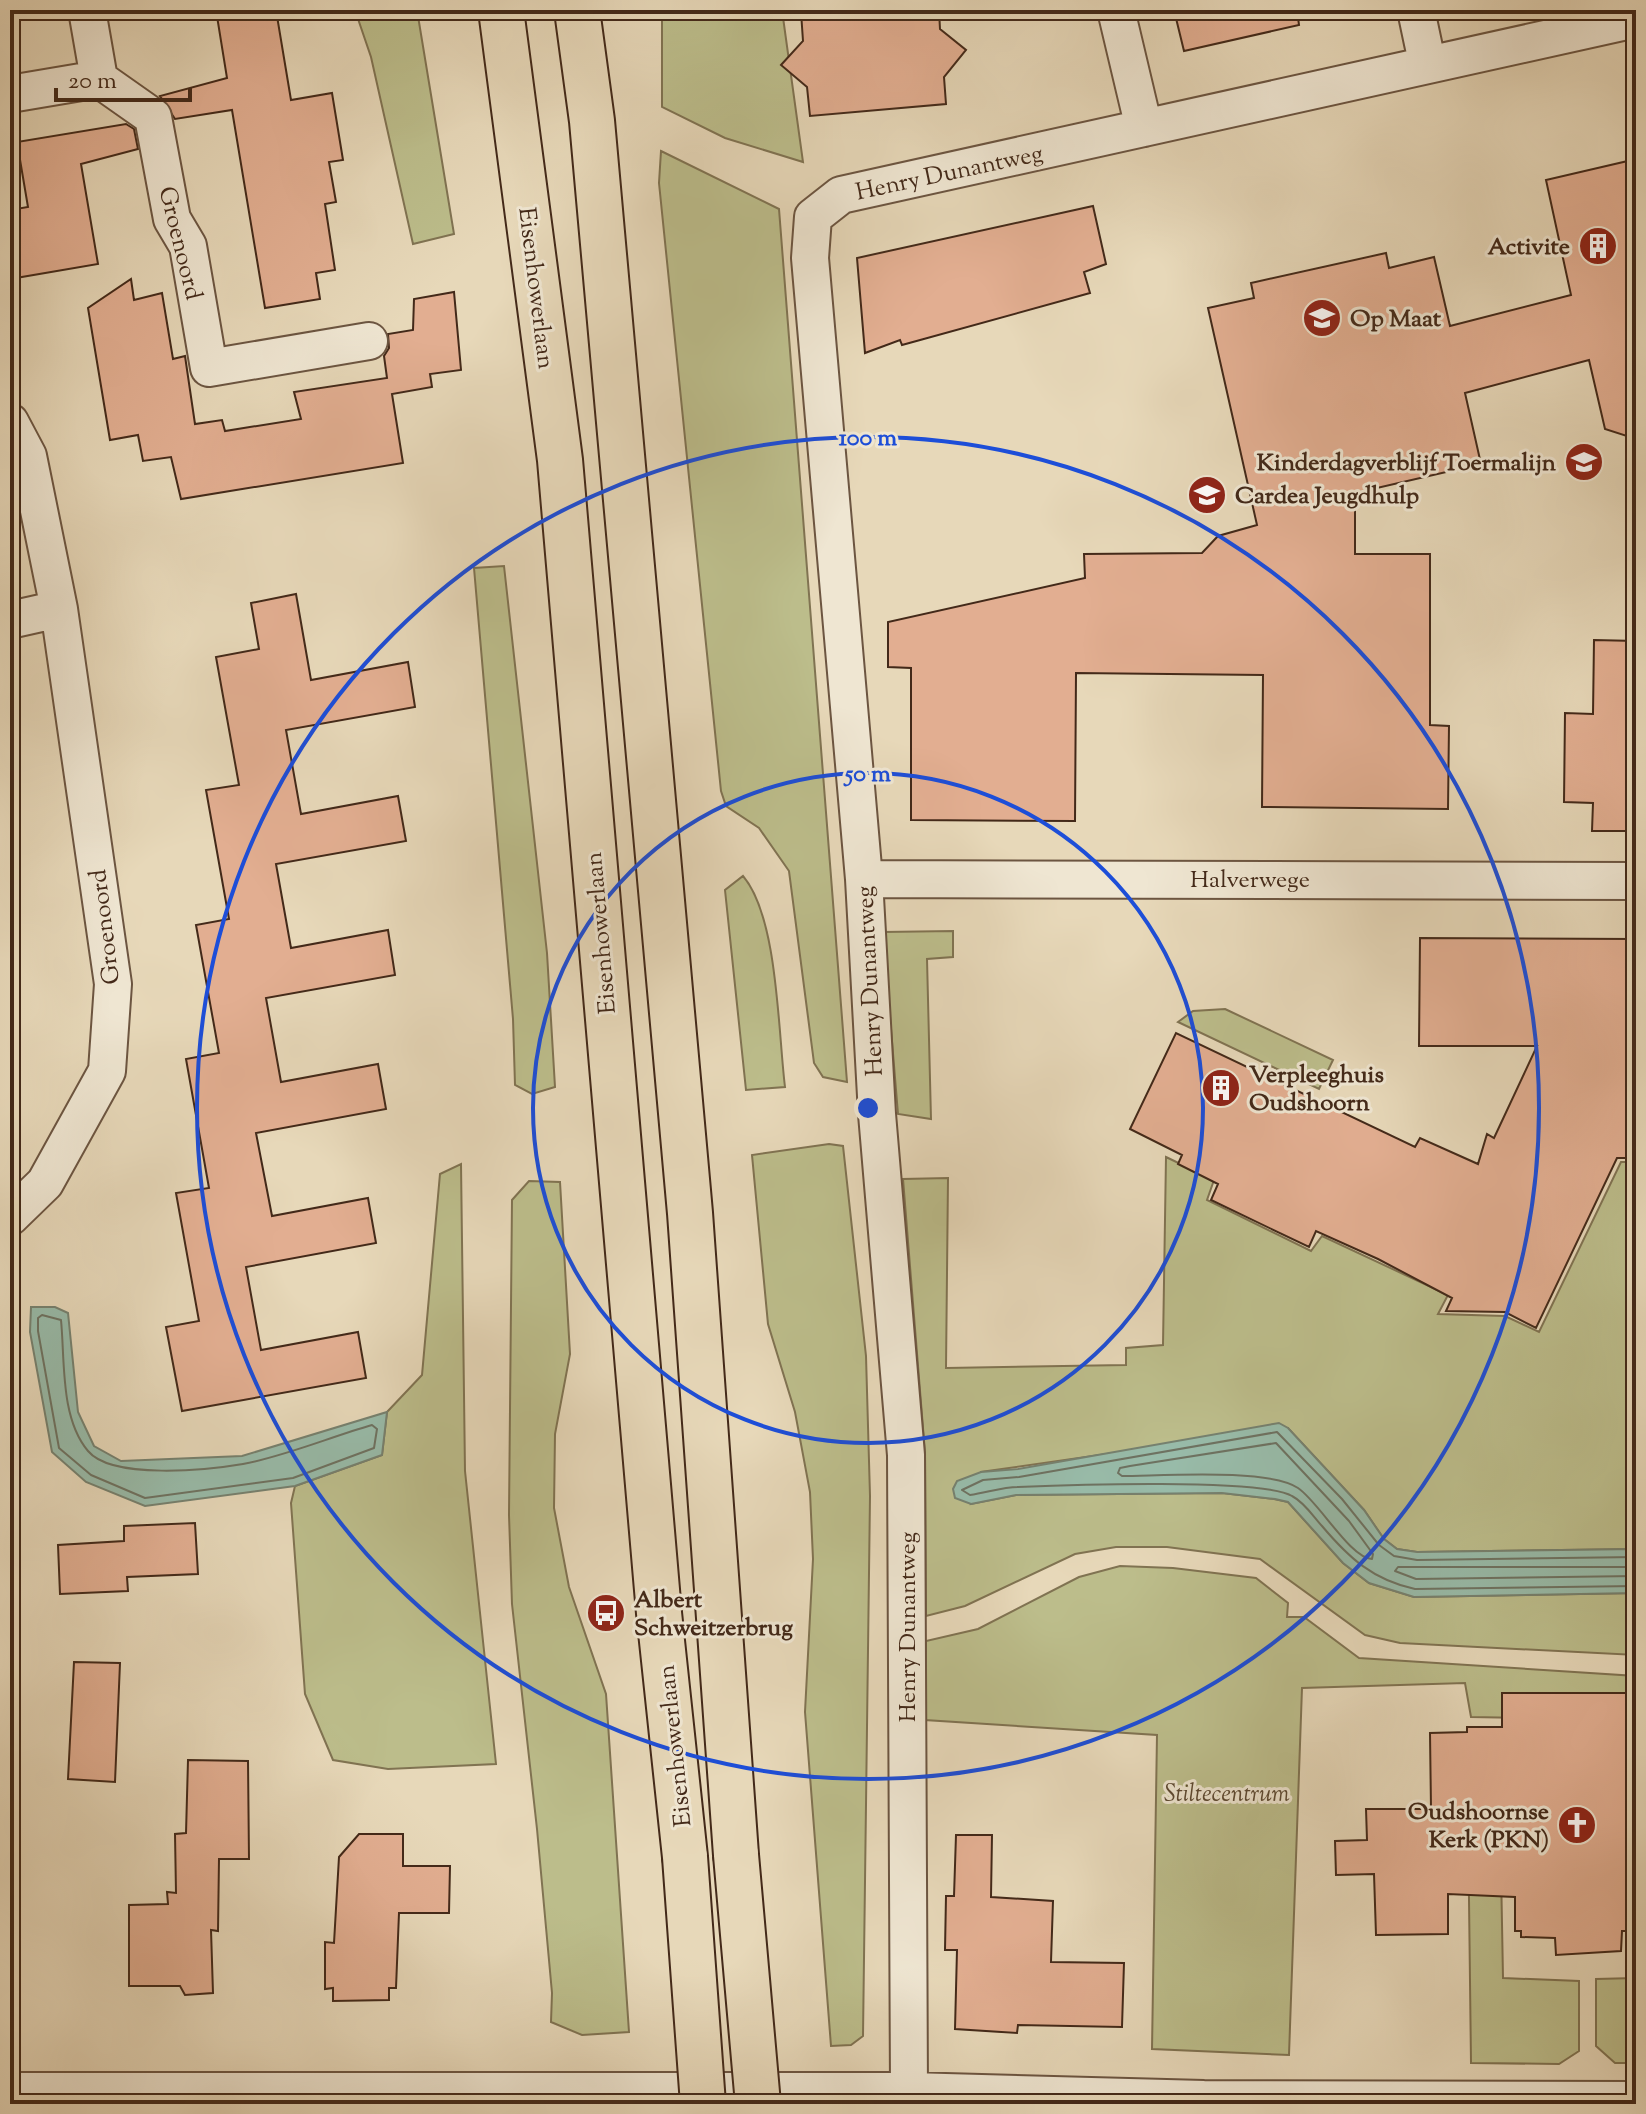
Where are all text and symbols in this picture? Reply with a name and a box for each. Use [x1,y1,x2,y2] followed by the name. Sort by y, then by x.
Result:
[56,52,190,102] scale bar
[68,65,117,99] text: 20 m
[853,137,1046,210] street label: Henry Dunantweg
[149,183,210,304] street label: Groenoord
[508,205,562,371] street label: Eisenhowerlaan
[1577,225,1619,267] building icon: Activite
[1487,231,1570,265] place label: Activite
[1301,297,1343,339] school or university icon: Op Maat
[1350,303,1442,337] place label: Op Maat
[839,422,897,456] text: 100 m
[1563,441,1605,483] school or university icon: Kinderdagverblijf Toermalijn
[1257,447,1557,481] place label: Kinderdagverblijf Toermalijn
[1186,474,1228,516] school or university icon: Cardea Jeugdhulp
[1235,480,1419,514] place label: Cardea Jeugdhulp
[843,758,891,792] text: 50 m
[578,850,626,1015] street label: Eisenhowerlaan
[1190,864,1310,898] street label: Halverwege
[82,867,130,986] street label: Groenoord
[849,885,893,1077] street label: Henry Dunantweg
[1249,1059,1384,1121] place label: Verpleeghuis Oudshoorn
[1200,1067,1242,1109] building icon: Verpleeghuis Oudshoorn
[854,1094,882,1122] centre of rings
[892,1531,926,1722] street label: Henry Dunantweg
[634,1584,793,1646] place label: Albert Schweitzerbrug
[585,1592,627,1634] bus stop icon: Albert Schweitzerbrug
[651,1663,701,1828] street label: Eisenhowerlaan
[1164,1778,1290,1812] park label: Stiltecentrum
[1408,1796,1549,1858] place label: Oudshoornse Kerk (PKN)
[1556,1804,1598,1846] church icon: Oudshoornse Kerk (PKN)

